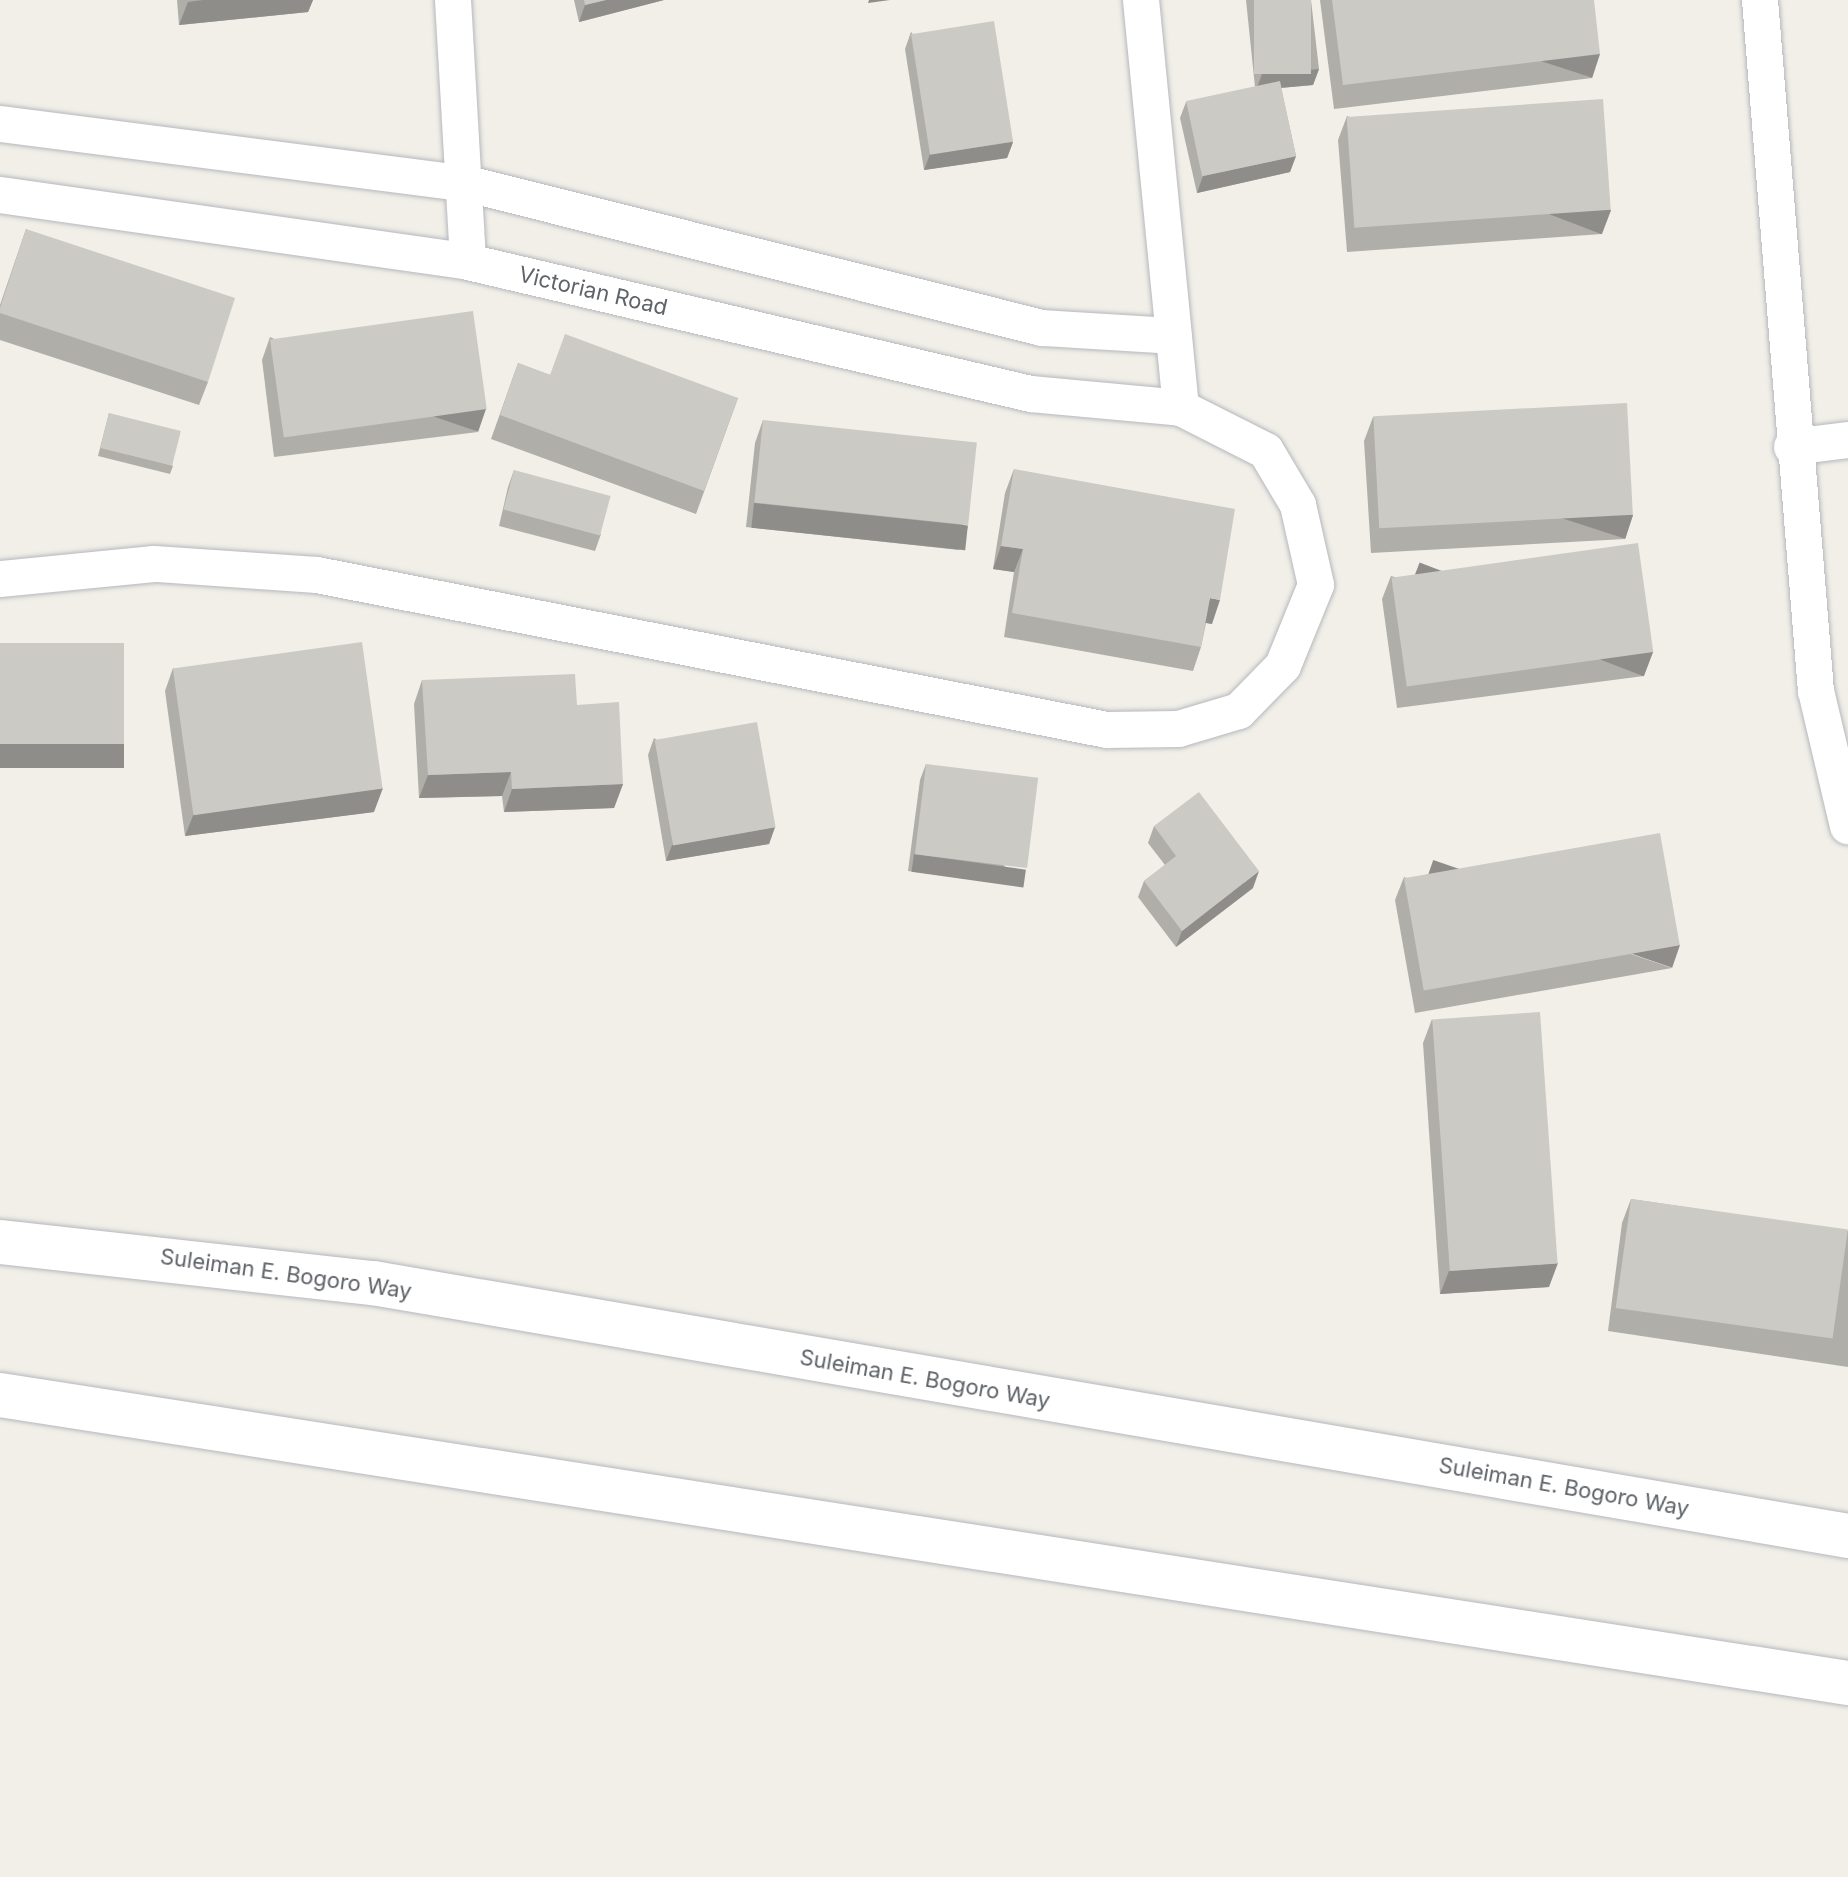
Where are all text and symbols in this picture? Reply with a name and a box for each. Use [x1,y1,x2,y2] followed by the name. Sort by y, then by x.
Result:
[516,261,670,321] street label: Victorian Road
[159,1243,413,1305] street label: Suleiman E. Bogoro Way
[798,1344,1052,1414] street label: Suleiman E. Bogoro Way
[1437,1452,1691,1522] street label: Suleiman E. Bogoro Way

